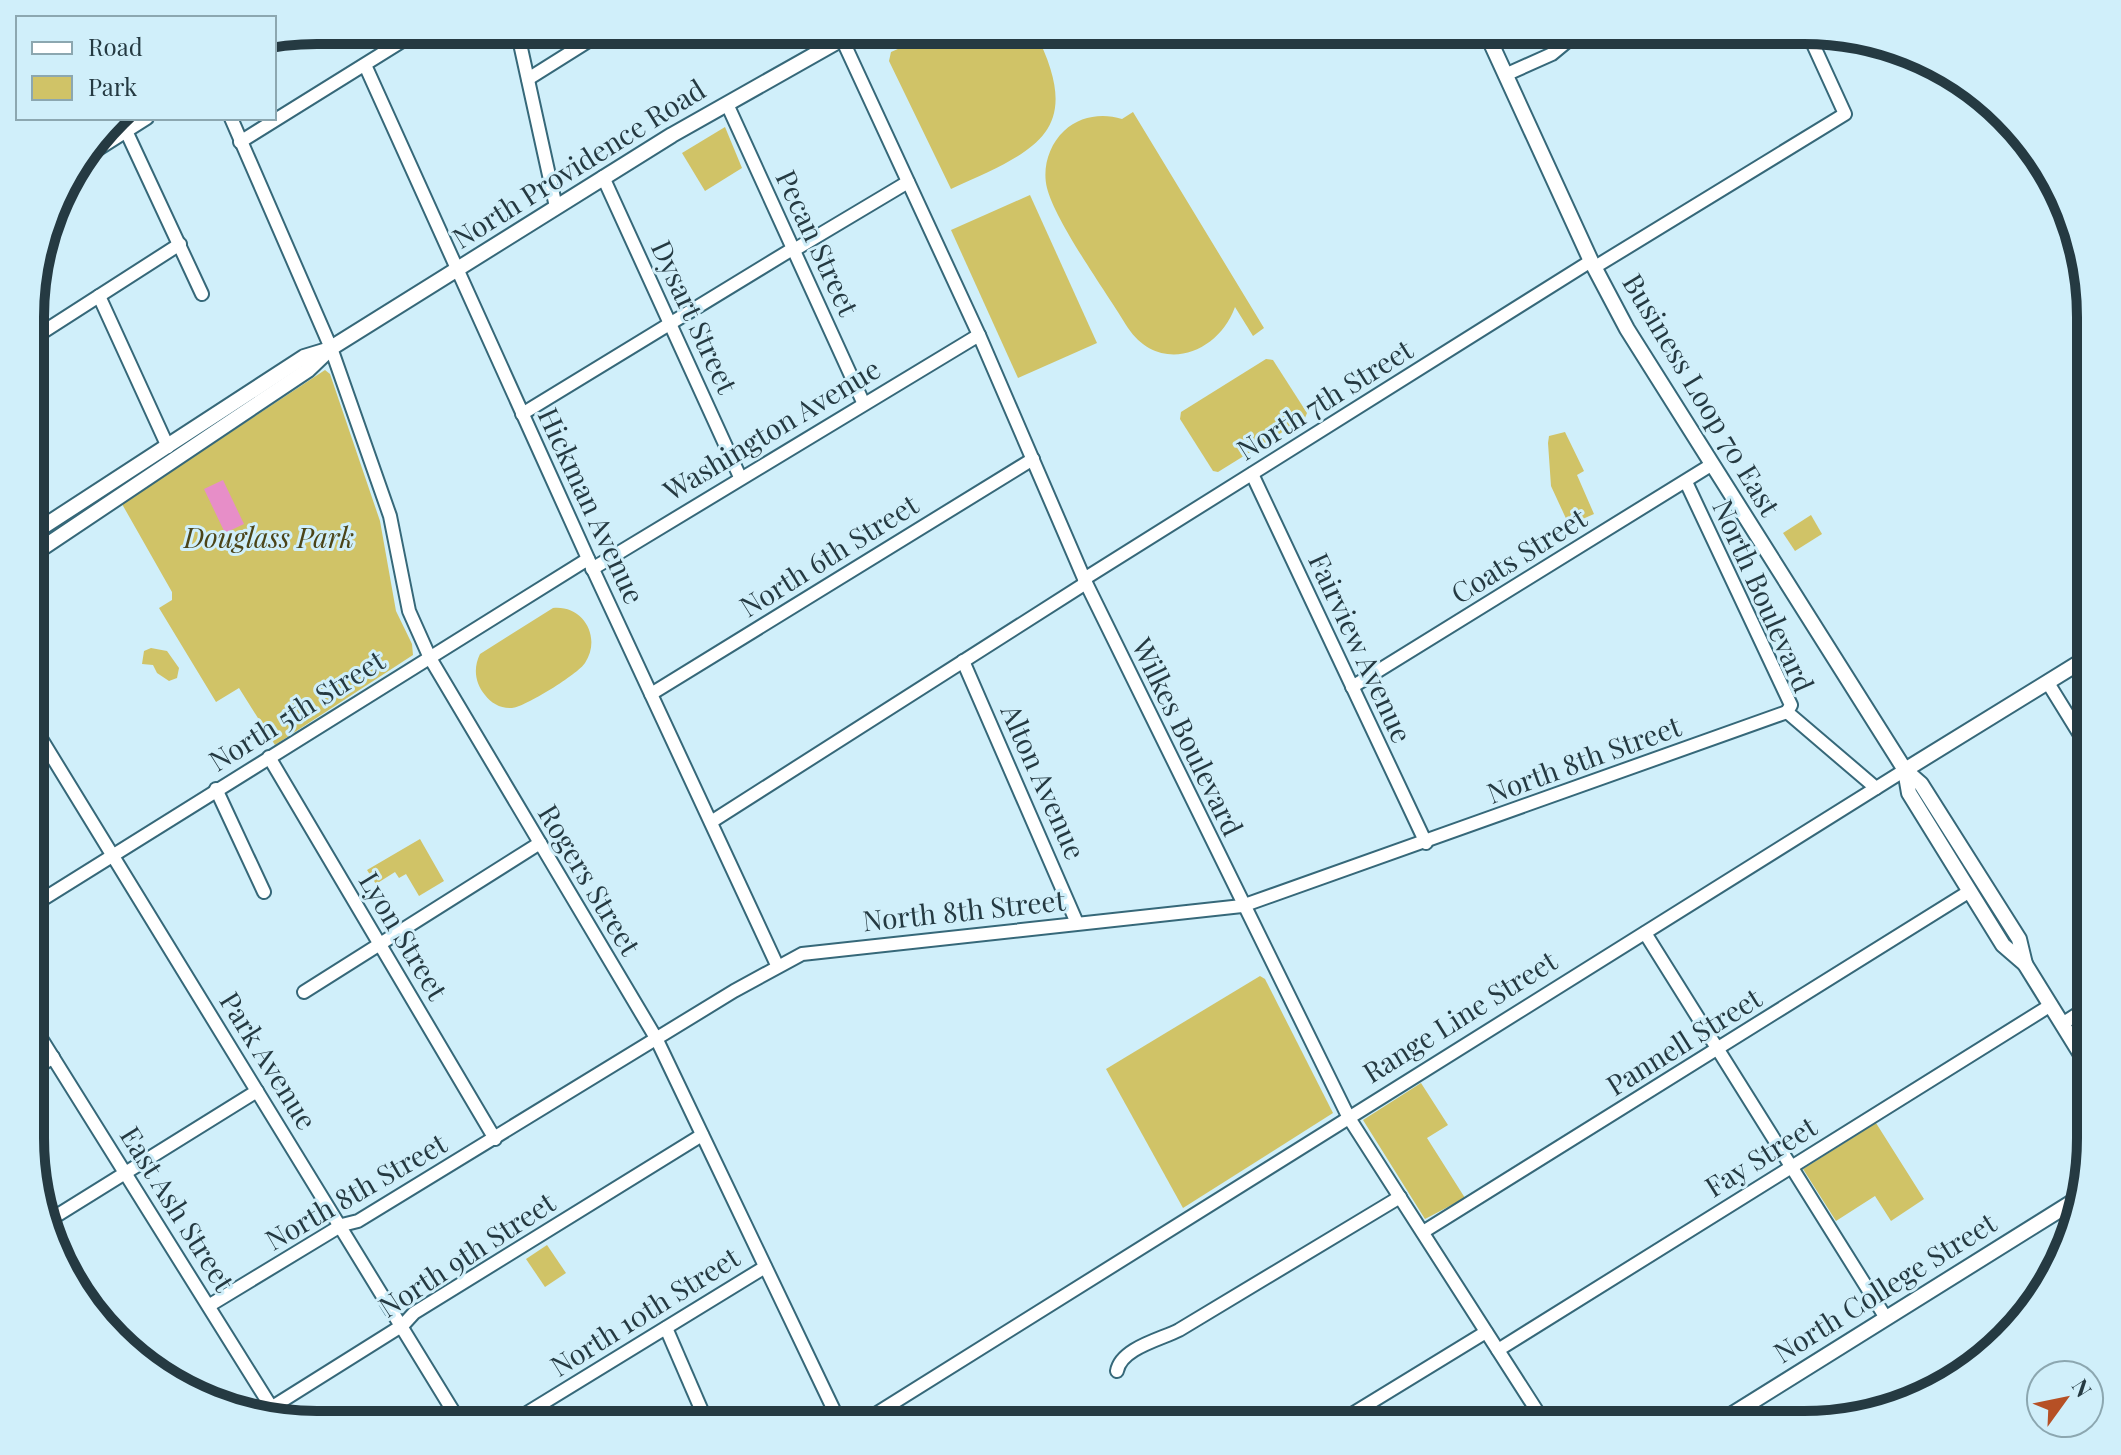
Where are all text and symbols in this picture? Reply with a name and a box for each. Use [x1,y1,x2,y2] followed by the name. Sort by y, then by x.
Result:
[16,16,276,120] legend
[88,30,143,62] text: Road
[88,70,138,102] text: Park
[445,70,712,256] street label: North Providence Road
[768,164,869,322] street label: Pecan Street
[644,234,747,400] street label: Dysart Street
[1615,266,1790,523] street label: Business Loop 70 East
[1229,329,1420,467] street label: North 7th Street
[655,349,886,509] street label: Washington Avenue
[531,401,654,609] street label: Hickman Avenue
[732,485,925,624] street label: North 6th Street
[1705,493,1823,697] street label: North Boulevard
[1443,498,1594,611] street label: Coats Street
[183,518,354,555] park label: Douglass Park
[1301,546,1422,748] street label: Fairview Avenue
[1124,630,1252,841] street label: Wilkes Boulevard
[201,640,392,779] street label: North 5th Street
[993,697,1095,865] street label: Alton Avenue
[1482,706,1686,811] street label: North 8th Street
[531,797,650,962] street label: Rogers Street
[352,864,457,1007] street label: Lyon Street
[861,880,1068,939] street label: North 8th Street
[1355,941,1564,1090] street label: Range Line Street
[1599,978,1769,1103] street label: Pannell Street
[212,984,326,1136] street label: Park Avenue
[1697,1106,1824,1204] street label: Fay Street
[113,1119,244,1299] street label: East Ash Street
[258,1123,454,1258] street label: North 8th Street
[371,1182,562,1325] street label: North 9th Street
[1766,1203,2003,1370] street label: North College Street
[543,1237,747,1384] street label: North 10th Street
[2025,1359,2105,1439] north arrow
[2066,1373,2100,1402] text: N

